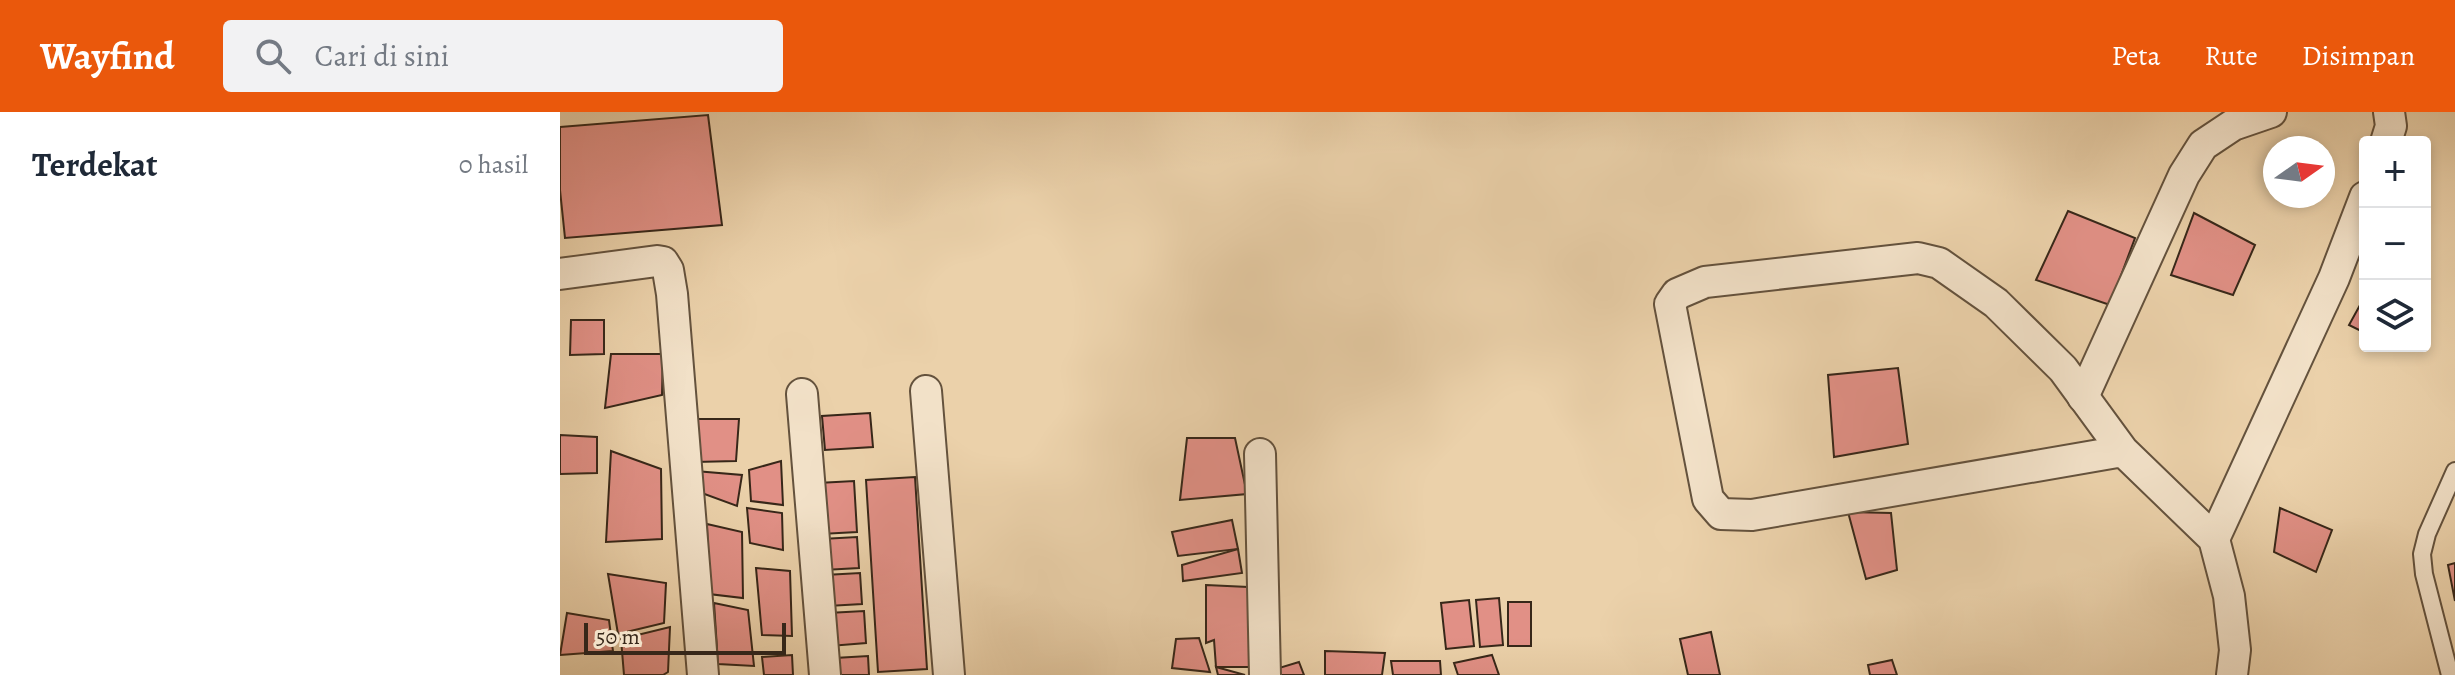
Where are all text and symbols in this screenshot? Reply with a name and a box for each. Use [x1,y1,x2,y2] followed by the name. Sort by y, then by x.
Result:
[223,20,783,92] search box
[40,30,175,82] text: Wayfind
[251,34,295,78] icon: search
[315,36,449,76] text: Cari di sini
[2112,37,2161,75] text: Peta
[2205,37,2258,75] text: Rute
[2302,37,2415,75] text: Disimpan
[2263,136,2335,208] north arrow
[2359,136,2431,352] map controls
[2359,136,2431,208] button: +
[32,141,158,188] text: Terdekat
[459,147,528,182] text: 0 hasil
[2359,208,2431,280] button: −
[2359,280,2431,352] button: layers
[584,619,786,655] scale bar
[596,622,640,652] text: 50 m

